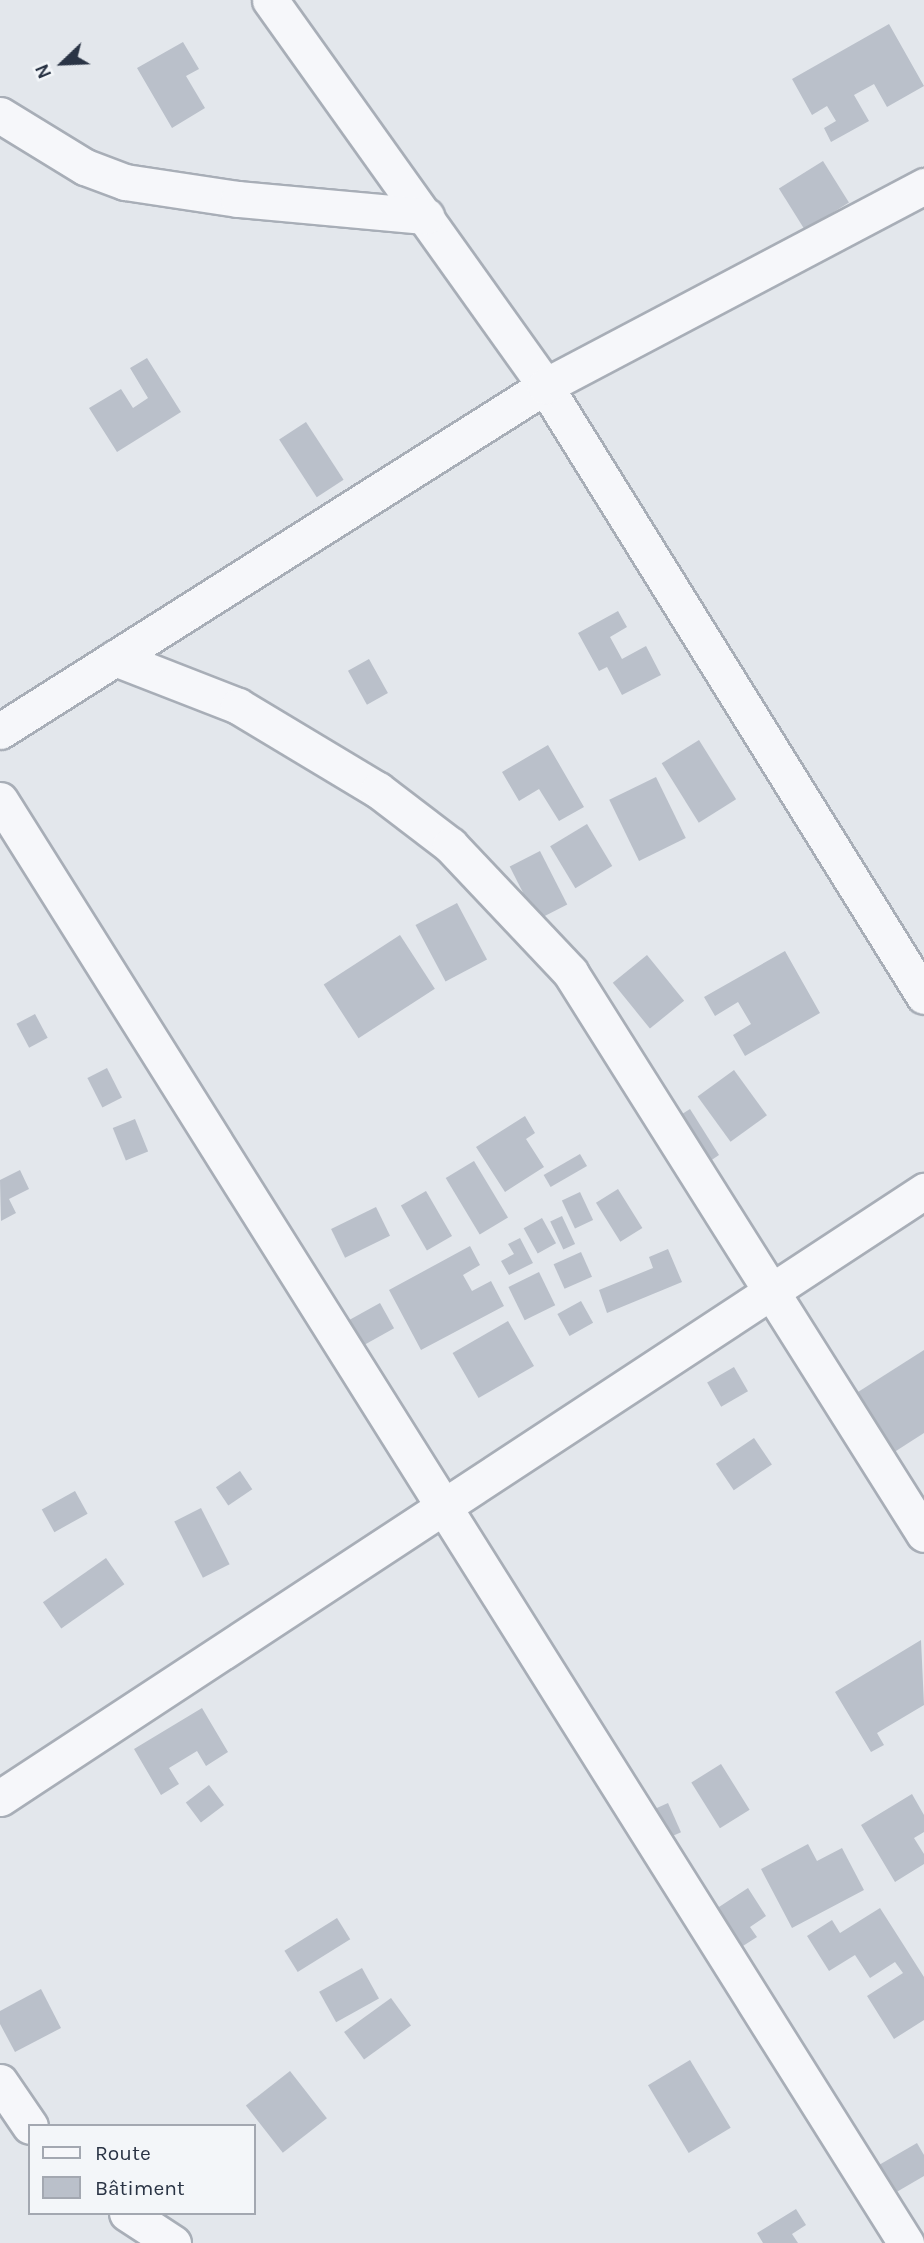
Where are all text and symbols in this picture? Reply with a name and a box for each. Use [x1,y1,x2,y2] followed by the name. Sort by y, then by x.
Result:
[28,28,98,98] north arrow
[31,61,56,82] text: N
[28,2124,256,2215] legend
[95,2141,151,2165] text: Route
[95,2176,185,2200] text: Bâtiment

